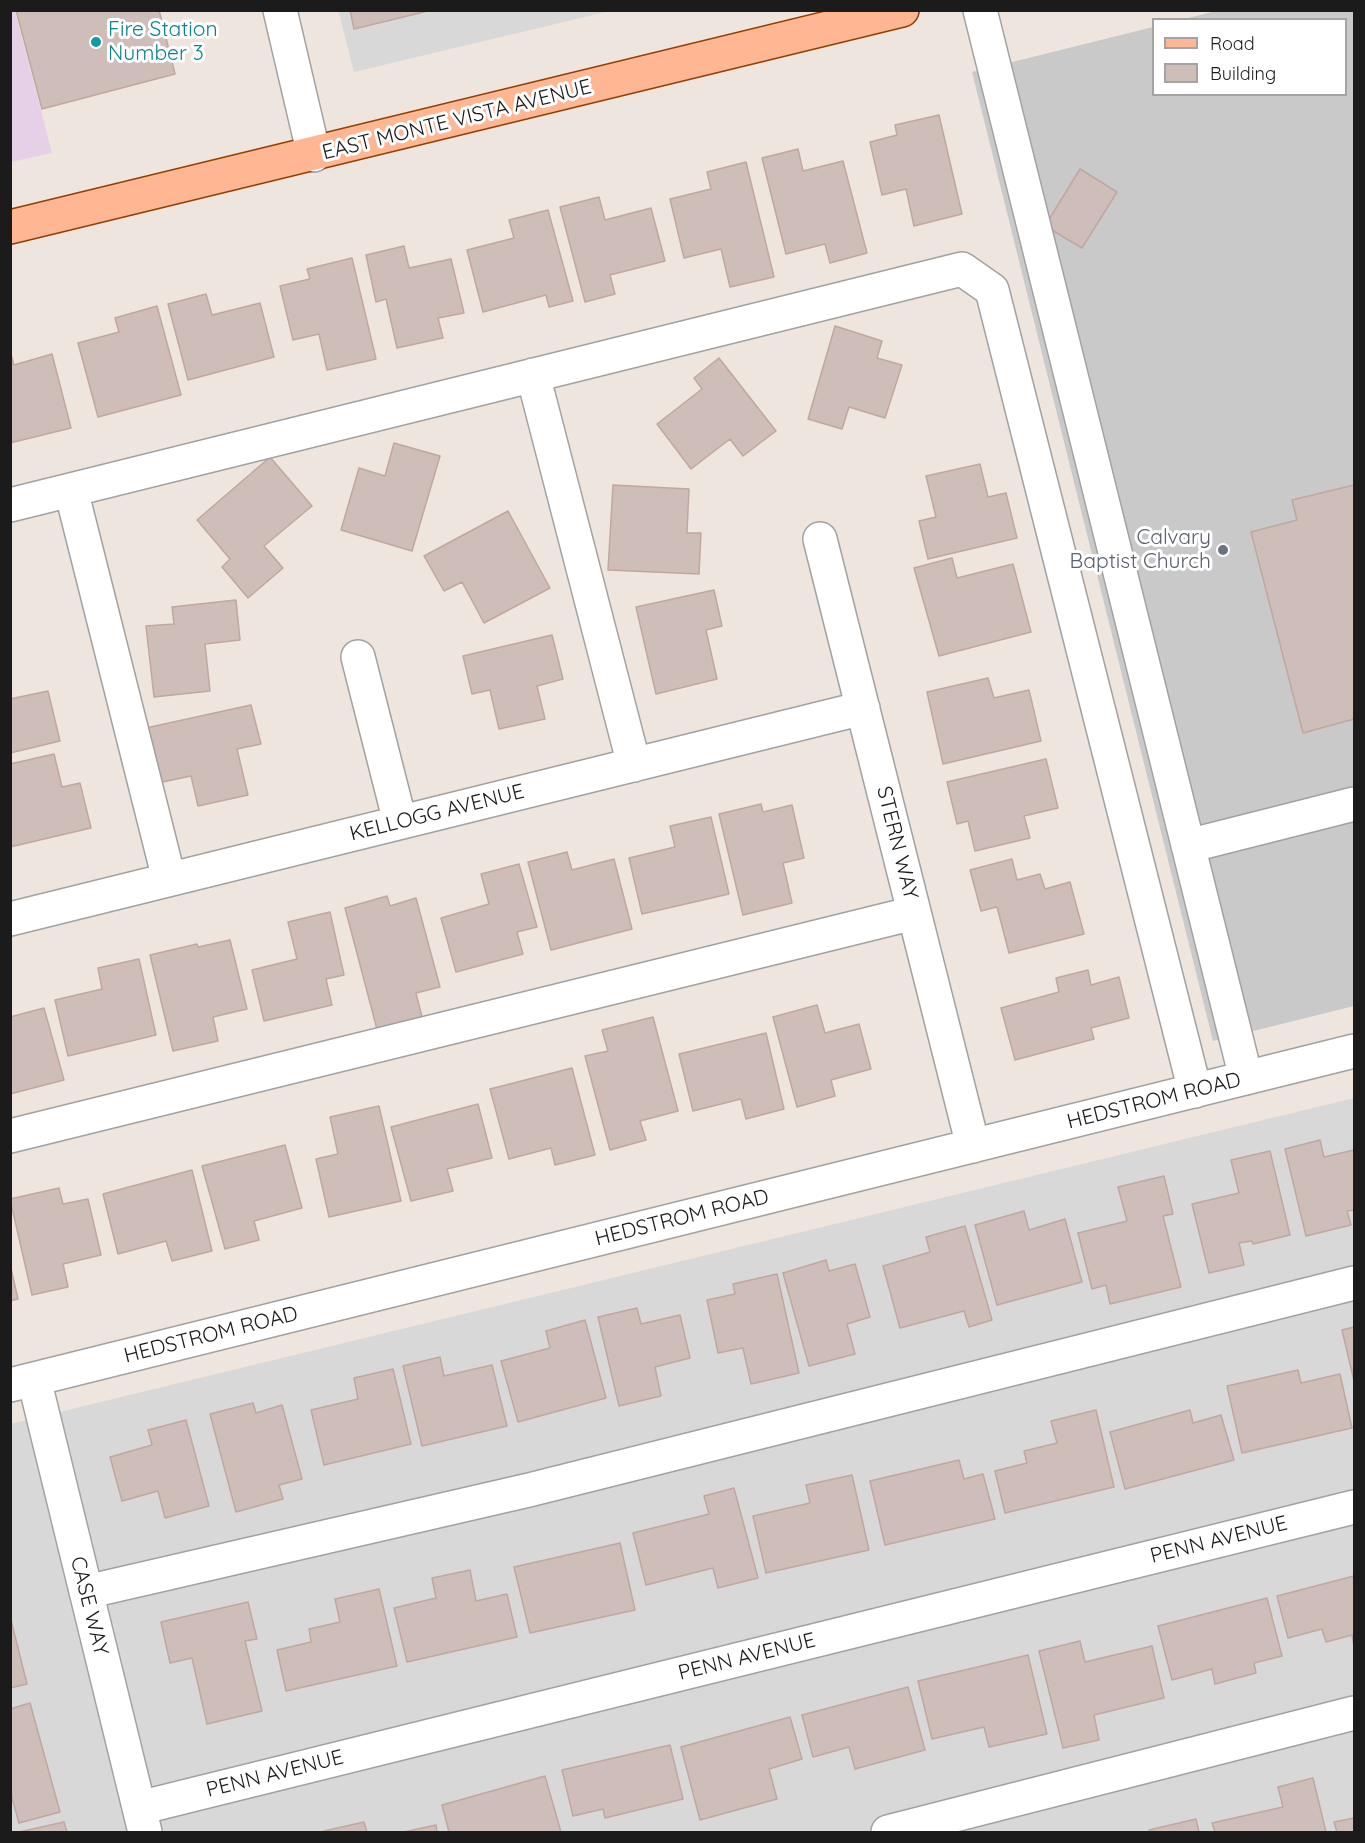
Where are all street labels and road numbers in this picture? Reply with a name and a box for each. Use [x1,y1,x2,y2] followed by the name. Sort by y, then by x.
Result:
[320,74,594,166] street label: EAST MONTE VISTA AVENUE
[347,779,527,847] street label: KELLOGG AVENUE
[871,784,923,902] street label: STERN WAY
[1064,1067,1244,1135] street label: HEDSTROM ROAD
[592,1184,772,1252] street label: HEDSTROM ROAD
[121,1301,301,1369] street label: HEDSTROM ROAD
[1148,1511,1290,1569] street label: PENN AVENUE
[65,1554,113,1658] street label: CASE WAY
[676,1628,818,1686] street label: PENN AVENUE
[204,1745,346,1803] street label: PENN AVENUE

